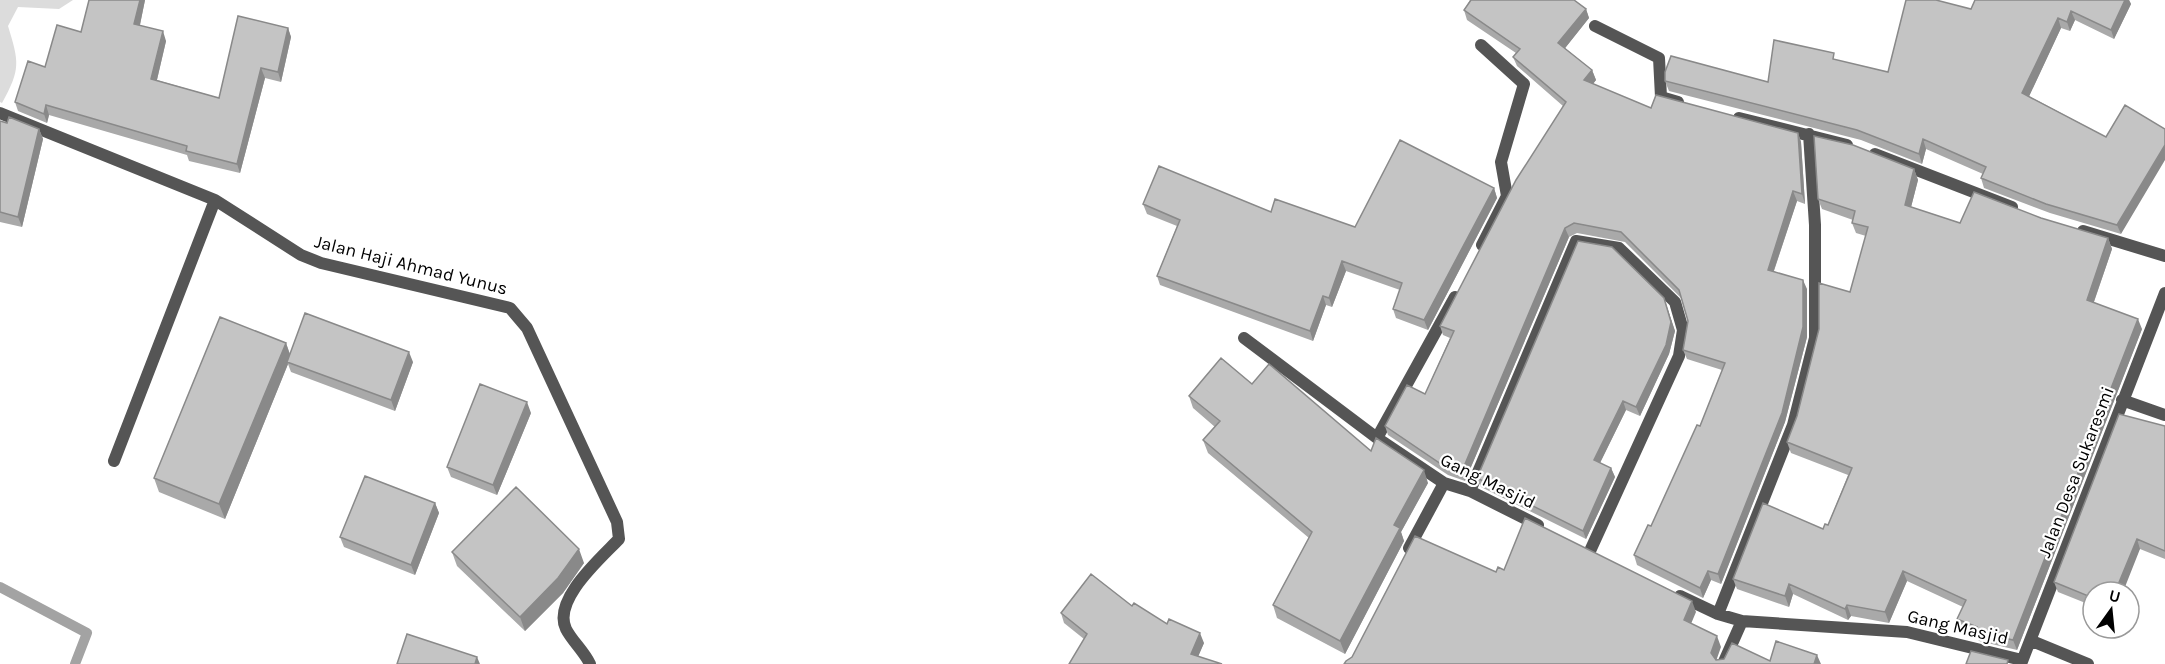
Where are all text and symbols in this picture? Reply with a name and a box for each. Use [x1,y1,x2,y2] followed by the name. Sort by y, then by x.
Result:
[312,230,510,300] street label: Jalan Haji Ahmad Yunus
[2033,383,2119,561] street label: Jalan Desa Sukaresmi
[1437,449,1539,513] street label: Gang Masjid
[2081,580,2141,640] north arrow
[2107,585,2123,607] text: U
[1905,605,2011,649] street label: Gang Masjid

